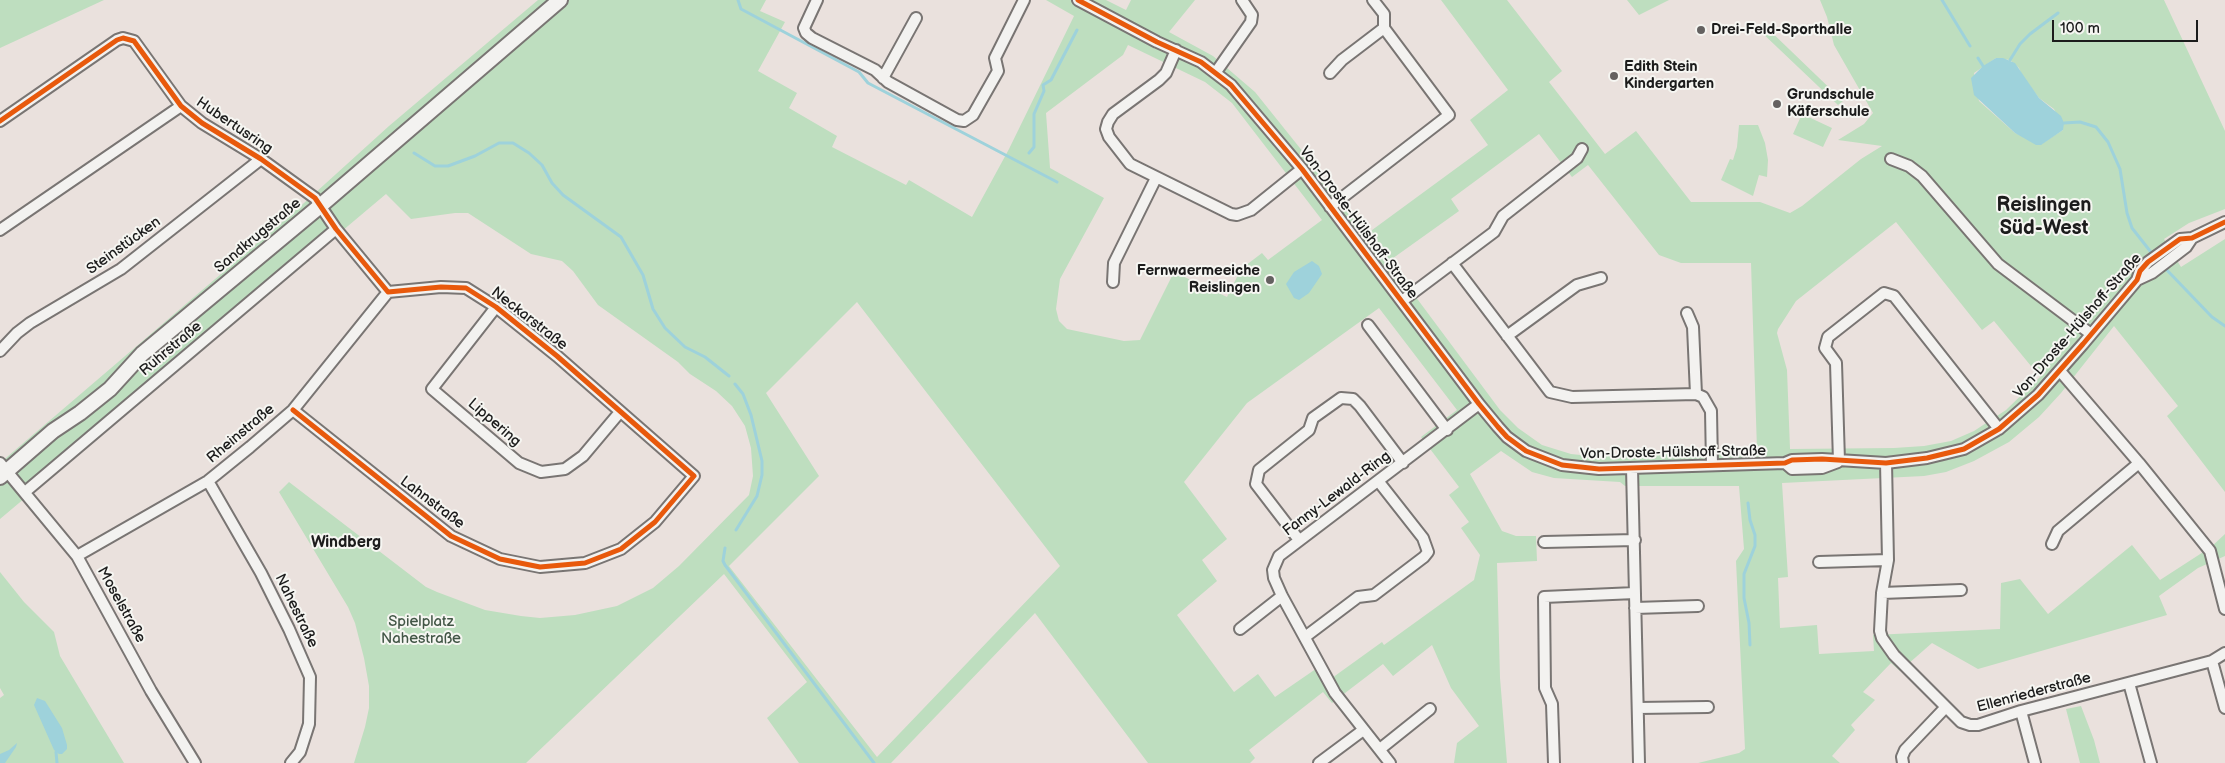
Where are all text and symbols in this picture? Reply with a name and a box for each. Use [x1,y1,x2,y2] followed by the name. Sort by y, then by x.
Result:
[2055,10,2201,42] scale bar
[2060,19,2100,38] text: 100 m
[1711,21,1852,39] place label: Drei-Feld-Sporthalle
[1695,24,1707,36] marker: Drei-Feld-Sporthalle
[1624,58,1714,93] place label: Edith Stein Kindergarten
[1608,70,1620,82] marker: Edith Stein Kindergarten
[1787,86,1874,121] place label: Grundschule Käferschule
[192,94,276,158] street label: Hubertusring
[1771,98,1783,110] marker: Grundschule Käferschule
[1295,143,1421,303] street label: Von-Droste-Hülshoff-Straße
[1996,194,2092,241] district label: Reislingen Süd-West
[211,195,305,277] street label: Sandkrugstraße
[84,213,164,279] street label: Steinstücken
[2010,250,2146,402] street label: Von-Droste-Hülshoff-Straße
[1137,262,1260,297] place label: Fernwaermeeiche Reislingen
[1264,274,1276,286] marker: Fernwaermeeiche Reislingen
[487,284,571,354] street label: Neckarstraße
[136,318,206,380] street label: Ruhrstraße
[464,395,524,451] street label: Lippering
[204,401,278,467] street label: Rheinstraße
[1580,442,1766,464] street label: Von-Droste-Hülshoff-Straße
[1280,448,1394,540] street label: Fanny-Lewald-Ring
[396,473,468,533] street label: Lahnstraße
[311,533,381,553] district label: Windberg
[93,564,149,646] street label: Moselstraße
[270,571,322,651] street label: Nahestraße
[381,613,461,648] park label: Spielplatz Nahestraße
[1975,669,2093,717] street label: Ellenriederstraße

